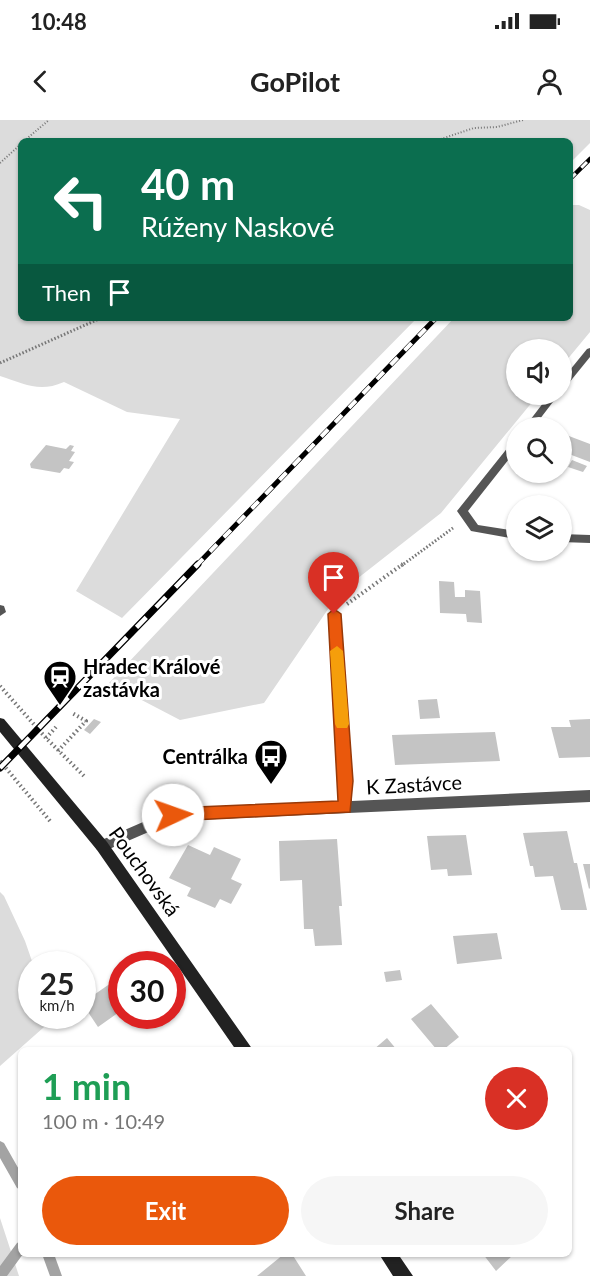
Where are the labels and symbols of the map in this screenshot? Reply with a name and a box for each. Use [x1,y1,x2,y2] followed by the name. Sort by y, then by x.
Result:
[308,552,359,614] pin
[83,654,221,701] place label: Hradec Králové zastávka
[42,659,78,706] station icon: Hradec Králové zastávka
[253,738,289,785] bus stop icon: Centrálka
[162,744,248,768] place label: Centrálka
[366,770,462,798] street label: K Zastávce
[141,783,205,847] position arrow
[105,822,185,920] street label: Pouchovská
[108,951,186,1029] speed limit sign: 30

